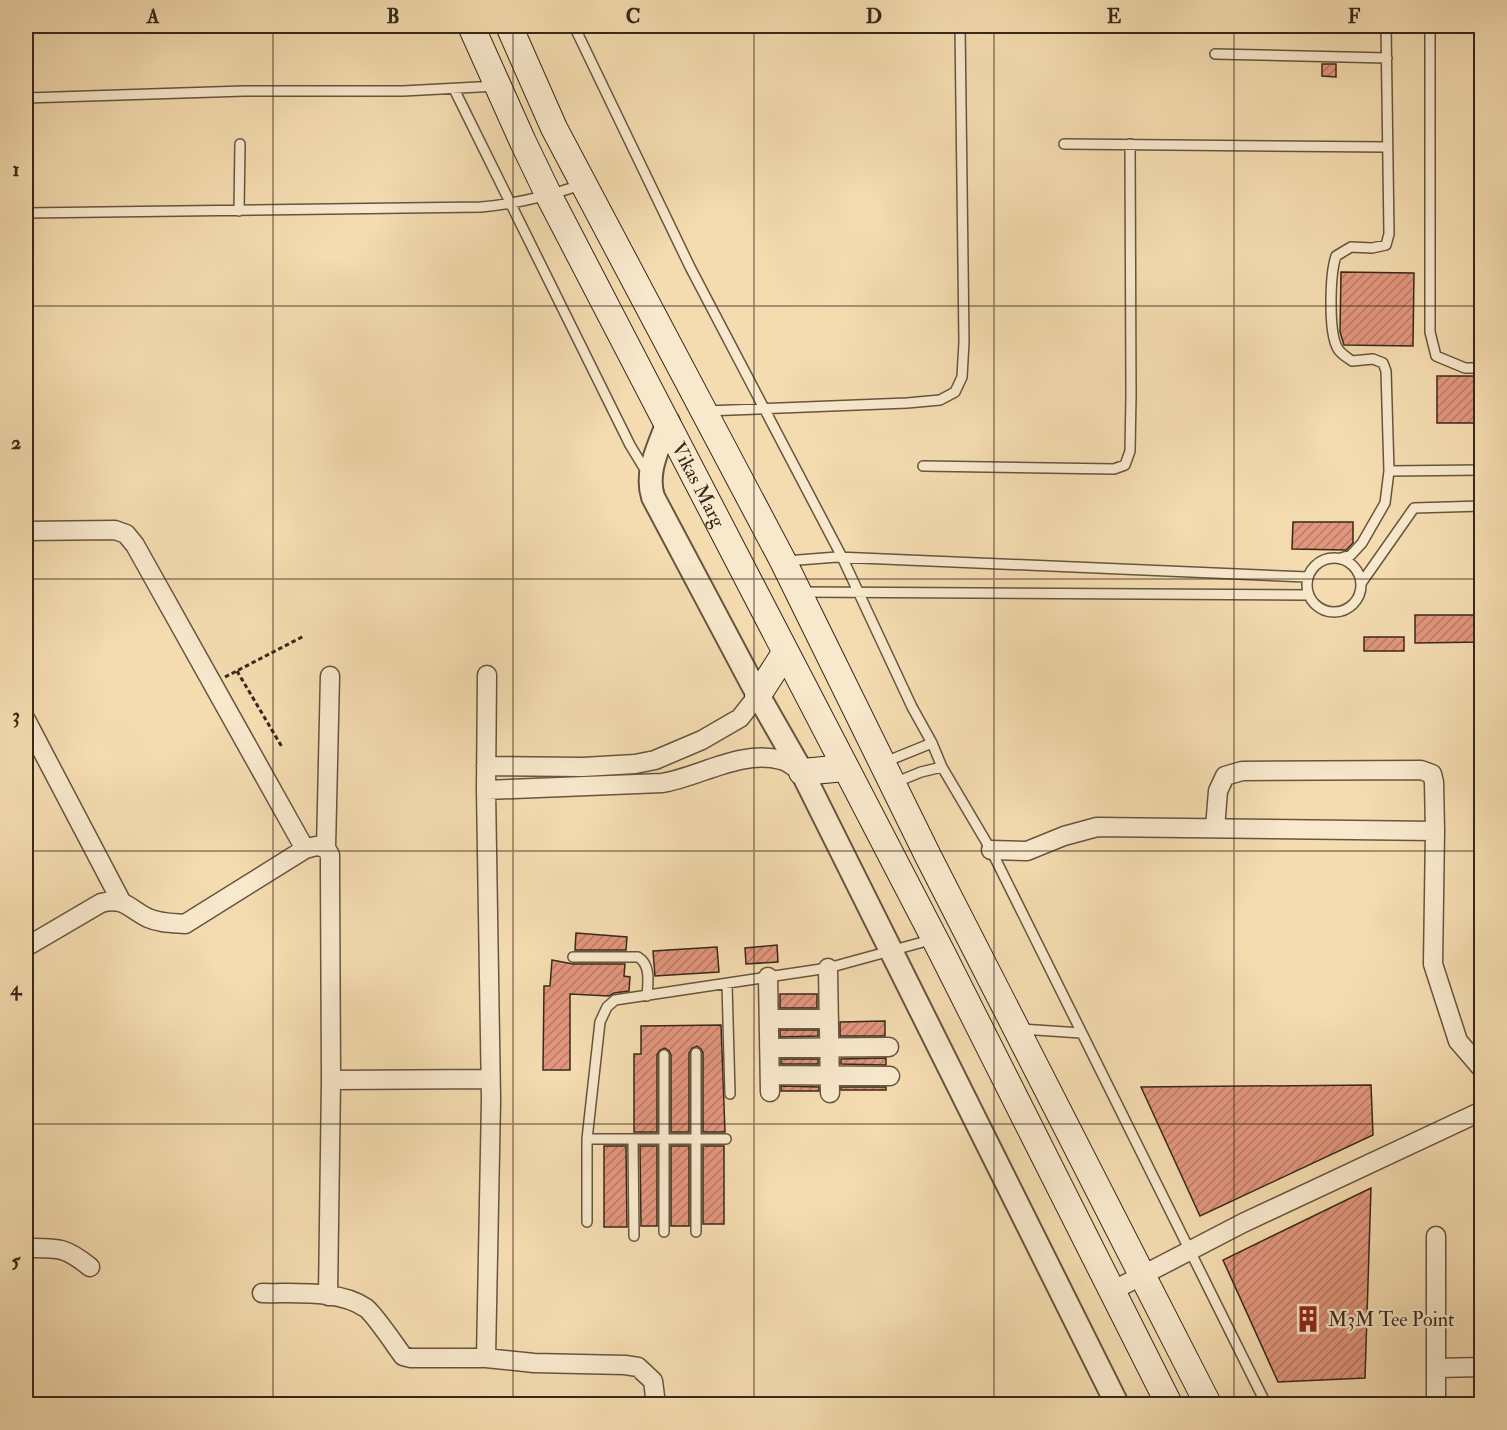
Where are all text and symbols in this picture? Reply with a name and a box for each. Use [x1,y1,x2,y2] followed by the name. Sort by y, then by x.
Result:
[146,4,160,29] text: A
[386,4,400,29] text: B
[626,4,640,29] text: C
[866,4,882,29] text: D
[1107,4,1122,29] text: E
[1348,4,1361,29] text: F
[12,157,20,182] text: 1
[11,430,21,455] text: 2
[666,437,732,532] street label: Vikas Marg
[12,703,20,728] text: 3
[10,976,23,1001] text: 4
[12,1248,22,1273] text: 5
[1293,1304,1323,1334] building icon: M3M Tee Point
[1328,1307,1455,1332] place label: M3M Tee Point

